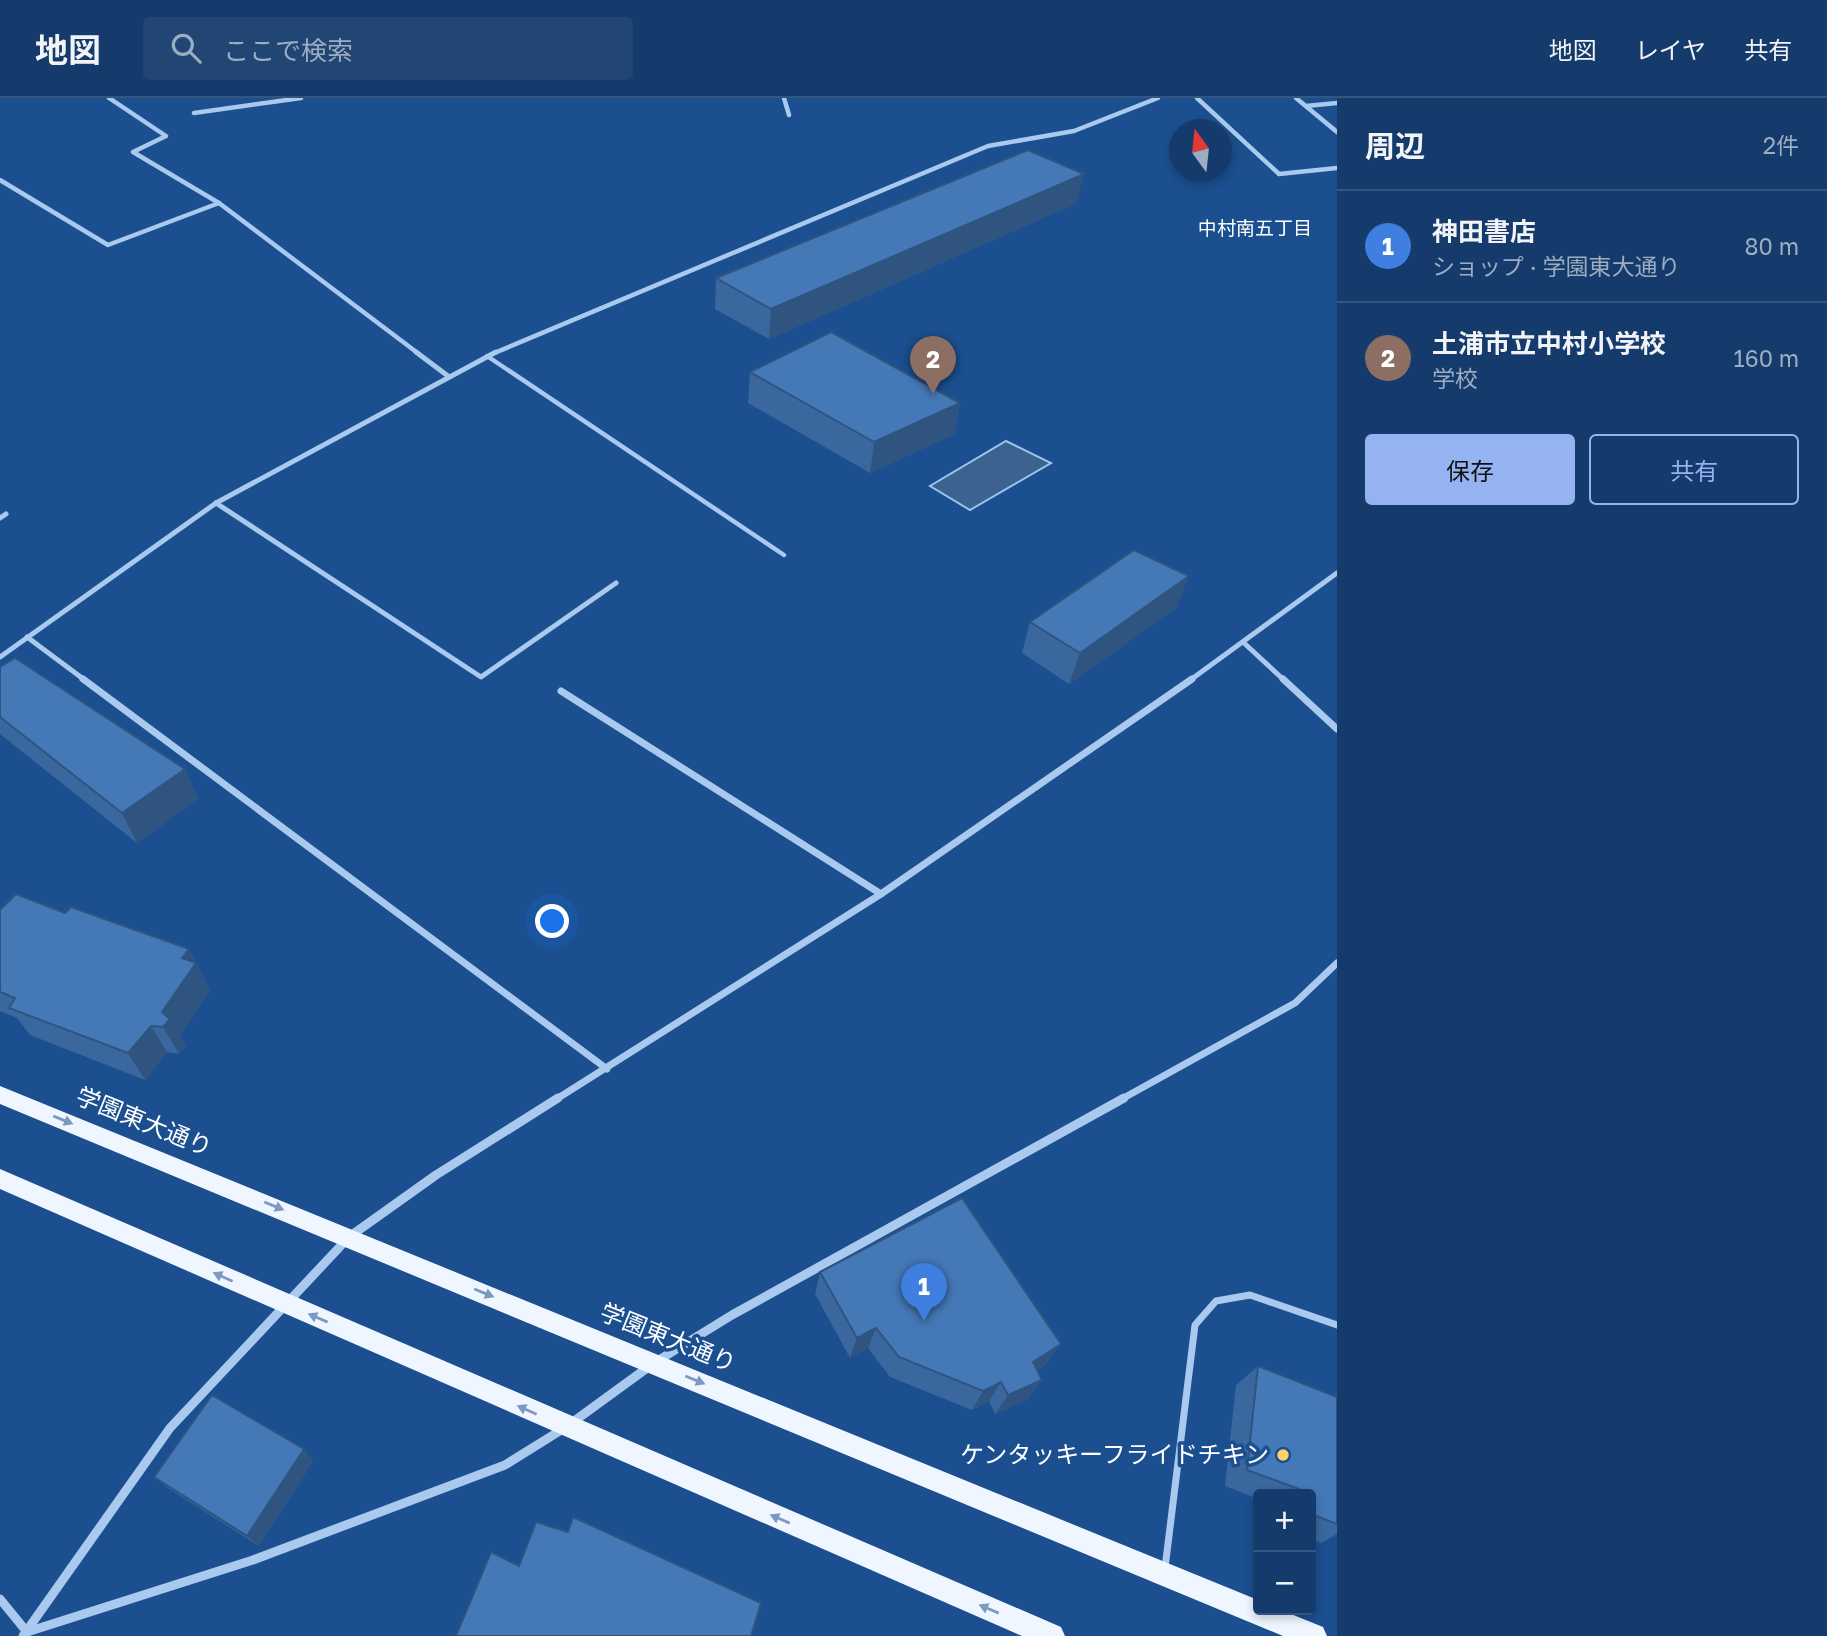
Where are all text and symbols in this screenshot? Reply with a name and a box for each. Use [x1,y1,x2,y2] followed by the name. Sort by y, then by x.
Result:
[143,17,633,80] search box
[167,29,205,67] icon: search
[35,30,101,69] text: 地図
[223,35,353,66] text: ここで検索
[1549,35,1597,64] text: 地図
[1635,35,1706,64] text: レイヤ
[1744,35,1792,64] text: 共有
[1169,119,1232,182] north arrow
[1365,128,1425,164] text: 周辺
[1763,131,1799,159] text: 2件
[1198,216,1312,239] district label: 中村南五丁目
[1432,216,1536,247] text: 神田書店
[1382,232,1394,260] text: 1
[1745,232,1799,260] text: 80 m
[1432,252,1680,280] text: ショップ · 学園東大通り
[1432,328,1666,359] text: 土浦市立中村小学校
[910,336,956,394] pin: 2
[1381,344,1395,372] text: 2
[1734,344,1799,372] text: 160 m
[1432,364,1478,392] text: 学校
[1365,434,1575,505] button: 保存
[1589,434,1799,505] button: 共有
[535,904,569,938] your location
[72,1080,217,1161] street label: 学園東大通り
[53,1115,74,1126] one-way arrow
[264,1200,285,1211] one-way arrow
[901,1263,947,1321] pin: 1
[213,1271,233,1283] one-way arrow
[474,1287,495,1298] one-way arrow
[596,1296,741,1377] street label: 学園東大通り
[308,1312,329,1323] one-way arrow
[684,1374,705,1385] one-way arrow
[516,1404,537,1415] one-way arrow
[960,1439,1269,1468] place label: ケンタッキーフライドチキン
[1275,1447,1291,1463] marker: ケンタッキーフライドチキン
[1253,1489,1316,1615] map controls
[1253,1489,1316,1552] button: +
[770,1513,791,1524] one-way arrow
[1253,1552,1316,1615] button: −
[979,1603,1000,1614] one-way arrow

